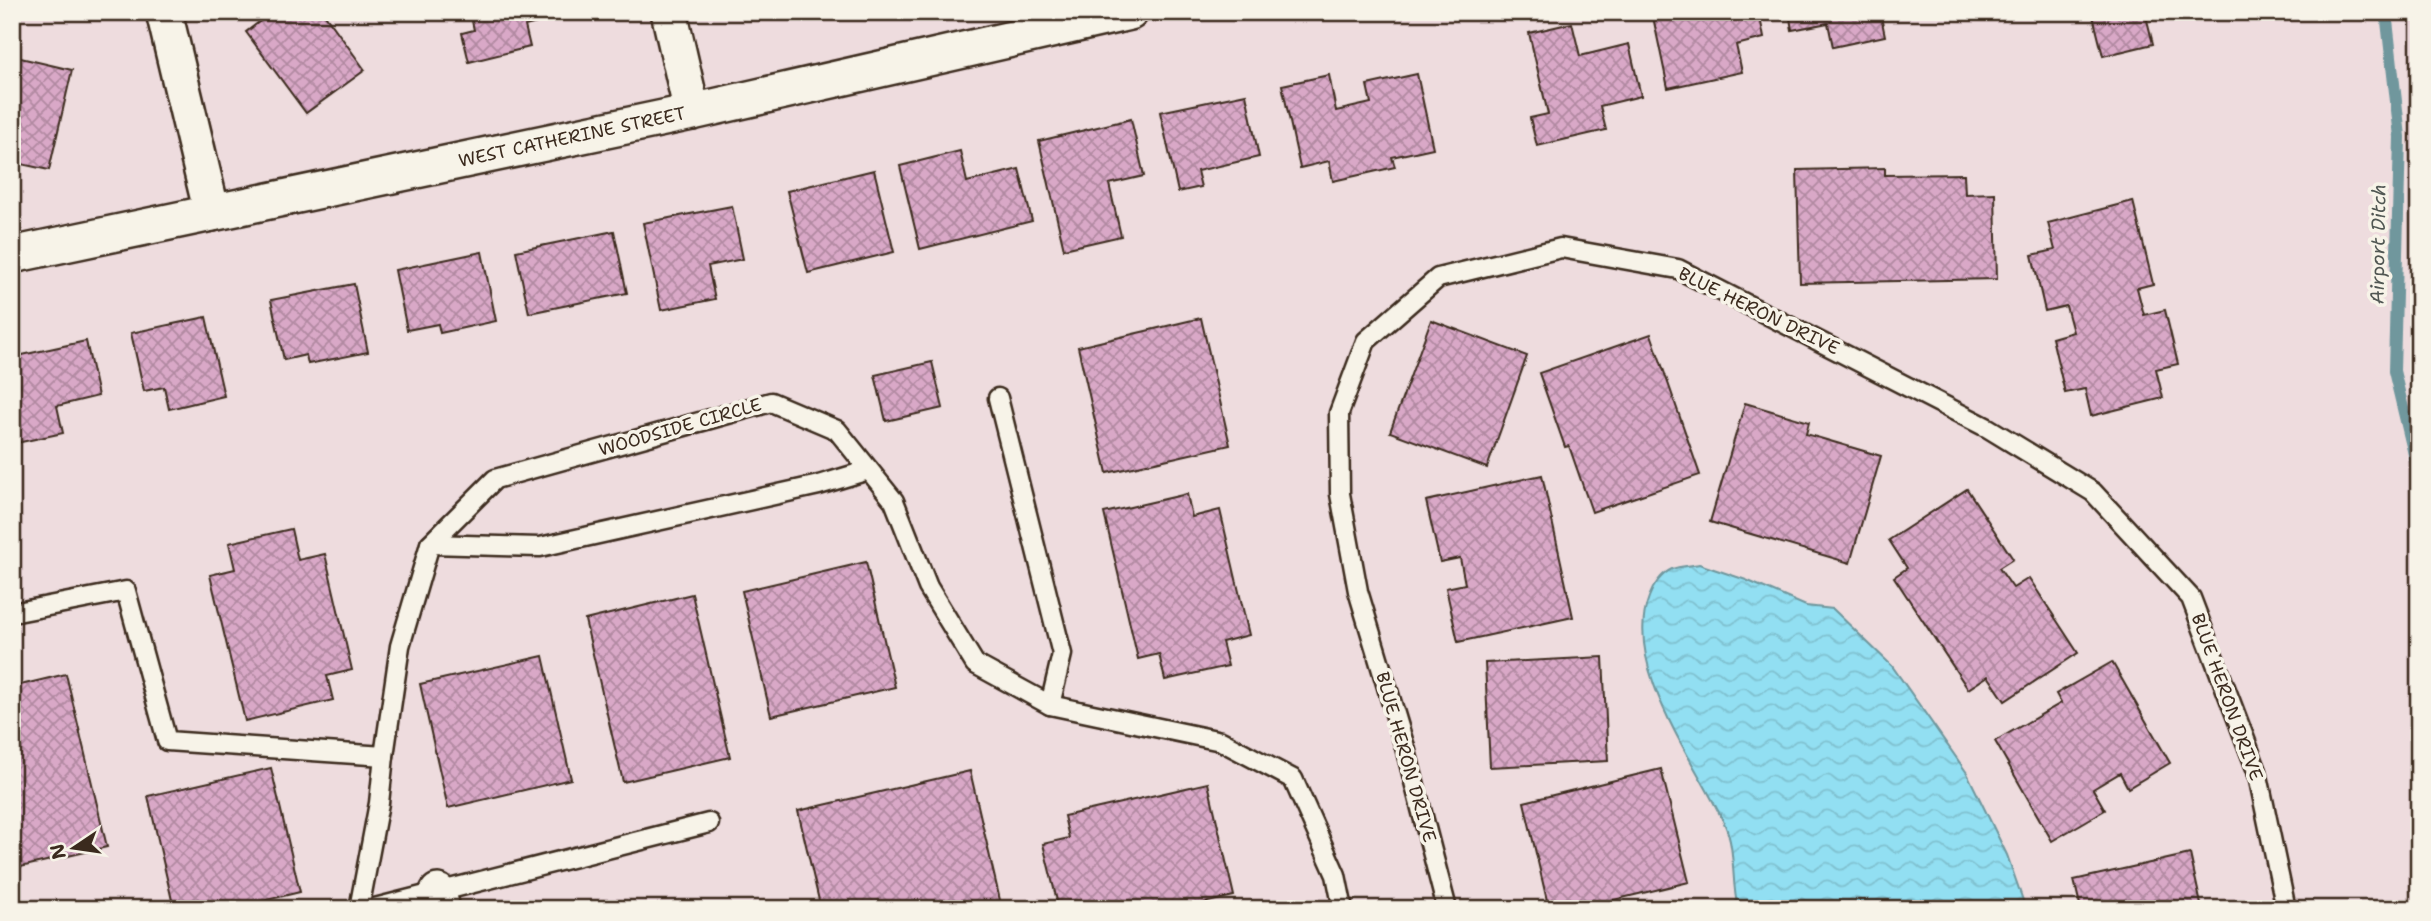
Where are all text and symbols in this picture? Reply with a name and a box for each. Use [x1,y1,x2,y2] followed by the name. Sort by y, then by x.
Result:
[456,101,688,173] street label: WEST CATHERINE STREET
[2364,184,2392,304] water label: Airport Ditch
[1674,262,1844,360] street label: BLUE HERON DRIVE
[596,392,764,462] street label: WOODSIDE CIRCLE
[2186,610,2268,784] street label: BLUE HERON DRIVE
[1370,669,1442,845] street label: BLUE HERON DRIVE
[38,813,108,883] north arrow
[44,842,72,862] text: N

